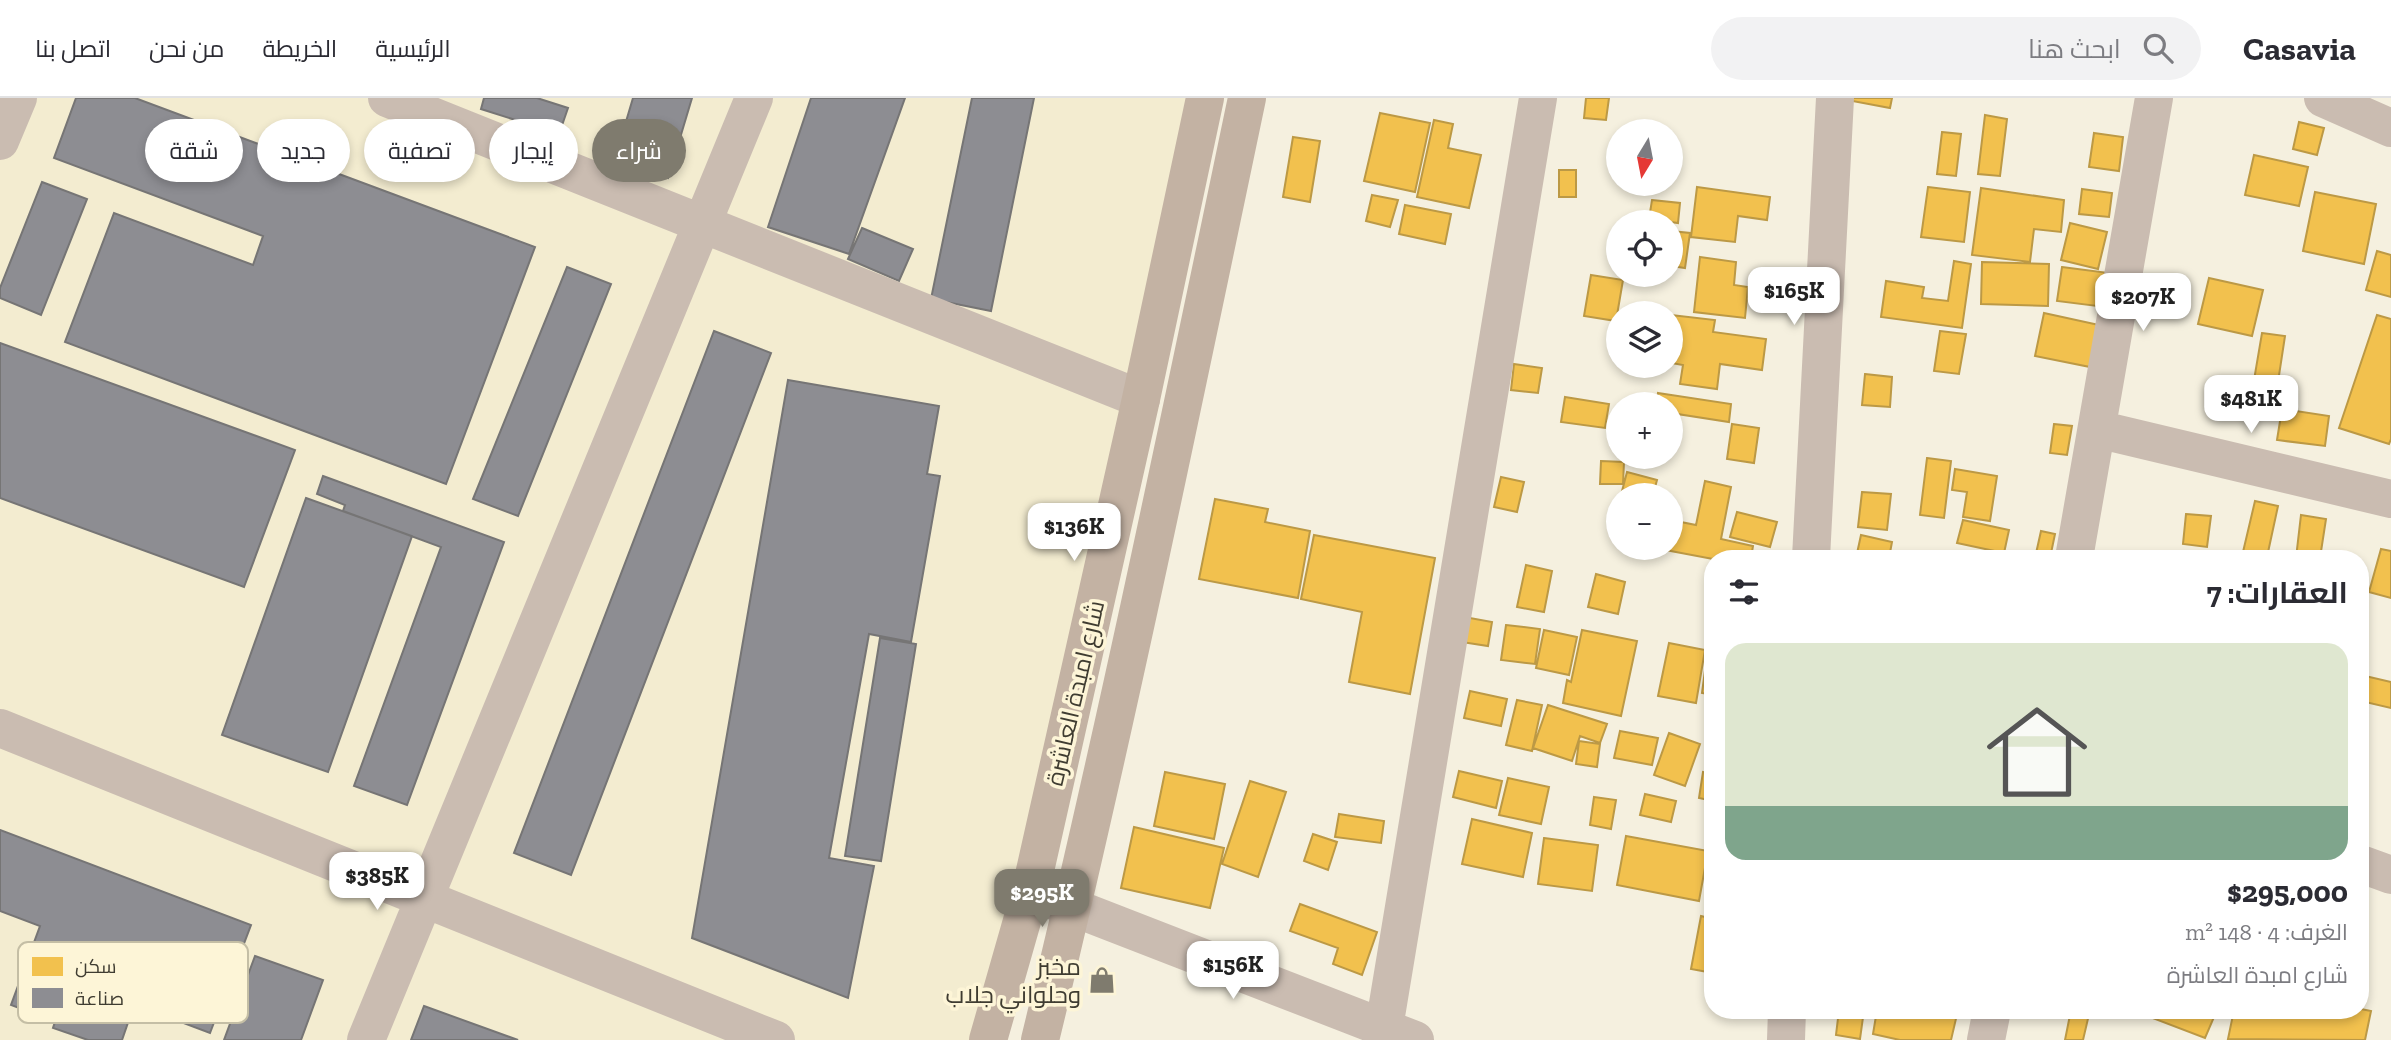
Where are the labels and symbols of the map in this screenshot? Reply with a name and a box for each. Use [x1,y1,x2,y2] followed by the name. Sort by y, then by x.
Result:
[1606,119,1684,196] north arrow
[1745,268,1843,327] pin: $165K
[2094,274,2192,333] pin: $207K
[2202,376,2300,435] pin: $481K
[1025,504,1123,563] pin: $136K
[1040,598,1112,789] street label: شارع امبدة العاشرة
[328,852,426,912] pin: $385K
[993,870,1091,929] pin: $295K
[18,942,248,1023] legend
[1184,942,1282,1001] pin: $156K
[945,952,1081,1014] place label: مخبز وحلواني جلاب
[75,955,117,978] text: سكن
[1087,965,1117,995] shop icon: مخبز وحلواني جلاب
[75,987,124,1010] text: صناعة

